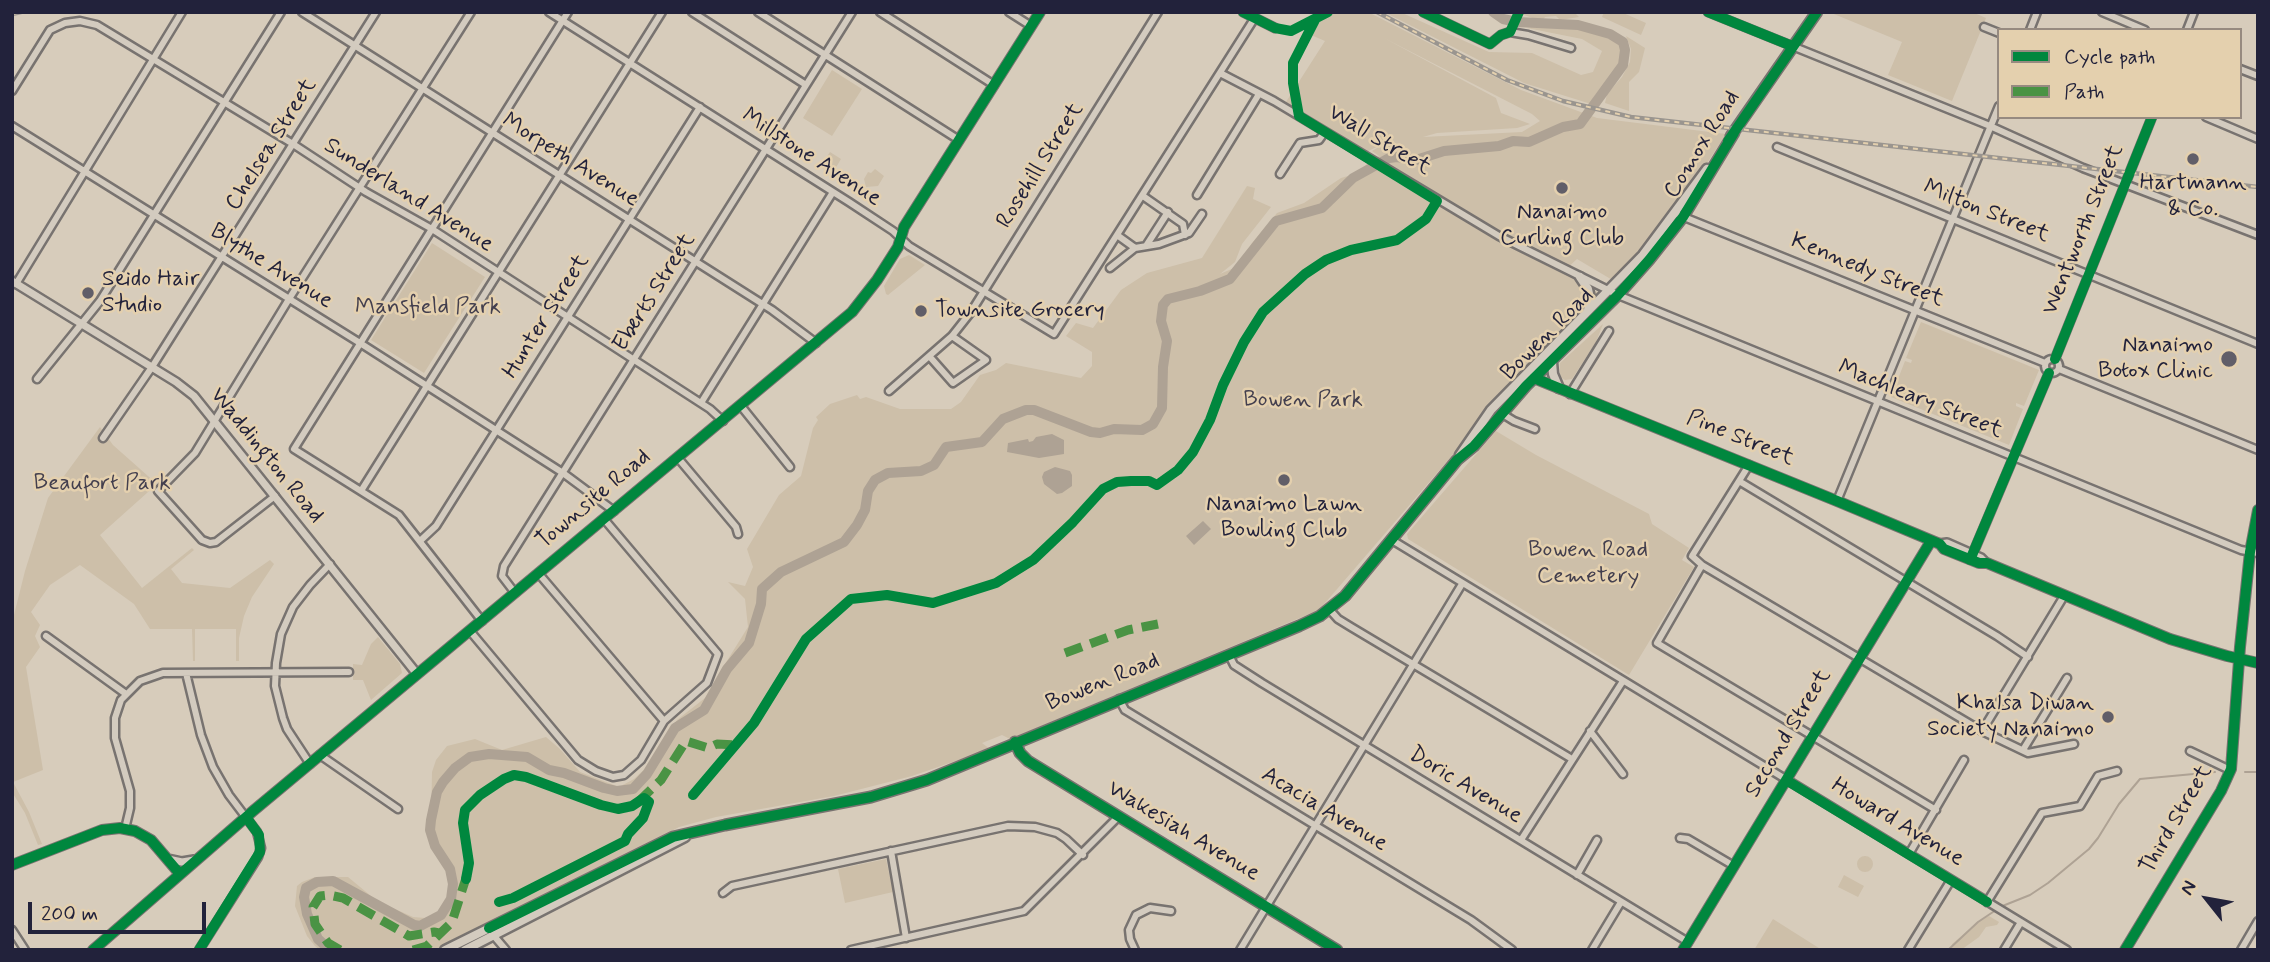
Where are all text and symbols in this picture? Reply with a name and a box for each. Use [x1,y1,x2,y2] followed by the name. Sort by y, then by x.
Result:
[1997,28,2242,119] legend
[2064,43,2155,71] text: Cycle path
[220,74,324,216] street label: Chelsea Street
[2064,78,2104,106] text: Path
[1659,86,1747,204] street label: Comox Road
[991,98,1091,234] street label: Rosehill Street
[1323,100,1435,182] street label: Wall Street
[736,103,886,213] street label: Millstone Avenue
[496,108,644,214] street label: Morpeth Avenue
[318,133,498,259] street label: Sunderland Avenue
[2037,141,2131,319] street label: Wentworth Street
[2185,151,2201,167] marker: Hartmann & Co.
[2140,170,2246,224] place label: Hartmann & Co.
[1919,174,2053,250] street label: Milton Street
[1554,180,1570,196] marker: Nanaimo Curling Club
[1500,199,1624,253] place label: Nanaimo Curling Club
[204,218,338,316] street label: Blythe Avenue
[1786,228,1948,314] street label: Kennedy Street
[608,229,702,357] street label: Eberts Street
[498,250,596,384] street label: Hunter Street
[102,266,199,320] place label: Seido Hair Studio
[1496,283,1600,387] street label: Bowen Road
[80,285,96,301] marker: Seido Hair Studio
[355,294,501,322] park label: Mansfield Park
[935,297,1105,325] place label: Townsite Grocery
[913,303,929,319] marker: Townsite Grocery
[2098,332,2213,386] place label: Nanaimo Botox Clinic
[2219,349,2239,369] marker: Nanaimo Botox Clinic
[1834,354,2006,446] street label: Machleary Street
[203,383,329,529] street label: Waddington Road
[1243,387,1363,415] park label: Bowen Park
[1682,405,1798,473] street label: Pine Street
[531,444,657,556] street label: Townsite Road
[33,470,171,498] park label: Beaufort Park
[1276,472,1292,488] marker: Nanaimo Lawn Bowling Club
[1206,491,1362,545] place label: Nanaimo Lawn Bowling Club
[1528,537,1648,591] park label: Bowen Road Cemetery
[1042,648,1164,718] street label: Bowen Road
[1740,665,1838,803] street label: Second Street
[1927,690,2094,744] place label: Khalsa Diwan Society Nanaimo
[2100,709,2116,725] marker: Khalsa Diwan Society Nanaimo
[1403,741,1527,831] street label: Doric Avenue
[2135,760,2219,880] street label: Third Street
[1256,762,1392,858] street label: Acacia Avenue
[1826,773,1968,873] street label: Howard Avenue
[1102,776,1264,888] street label: Wakesiah Avenue
[2172,864,2242,934] north arrow
[2175,876,2203,900] text: N
[32,888,210,932] scale bar
[41,900,98,928] text: 200 m

